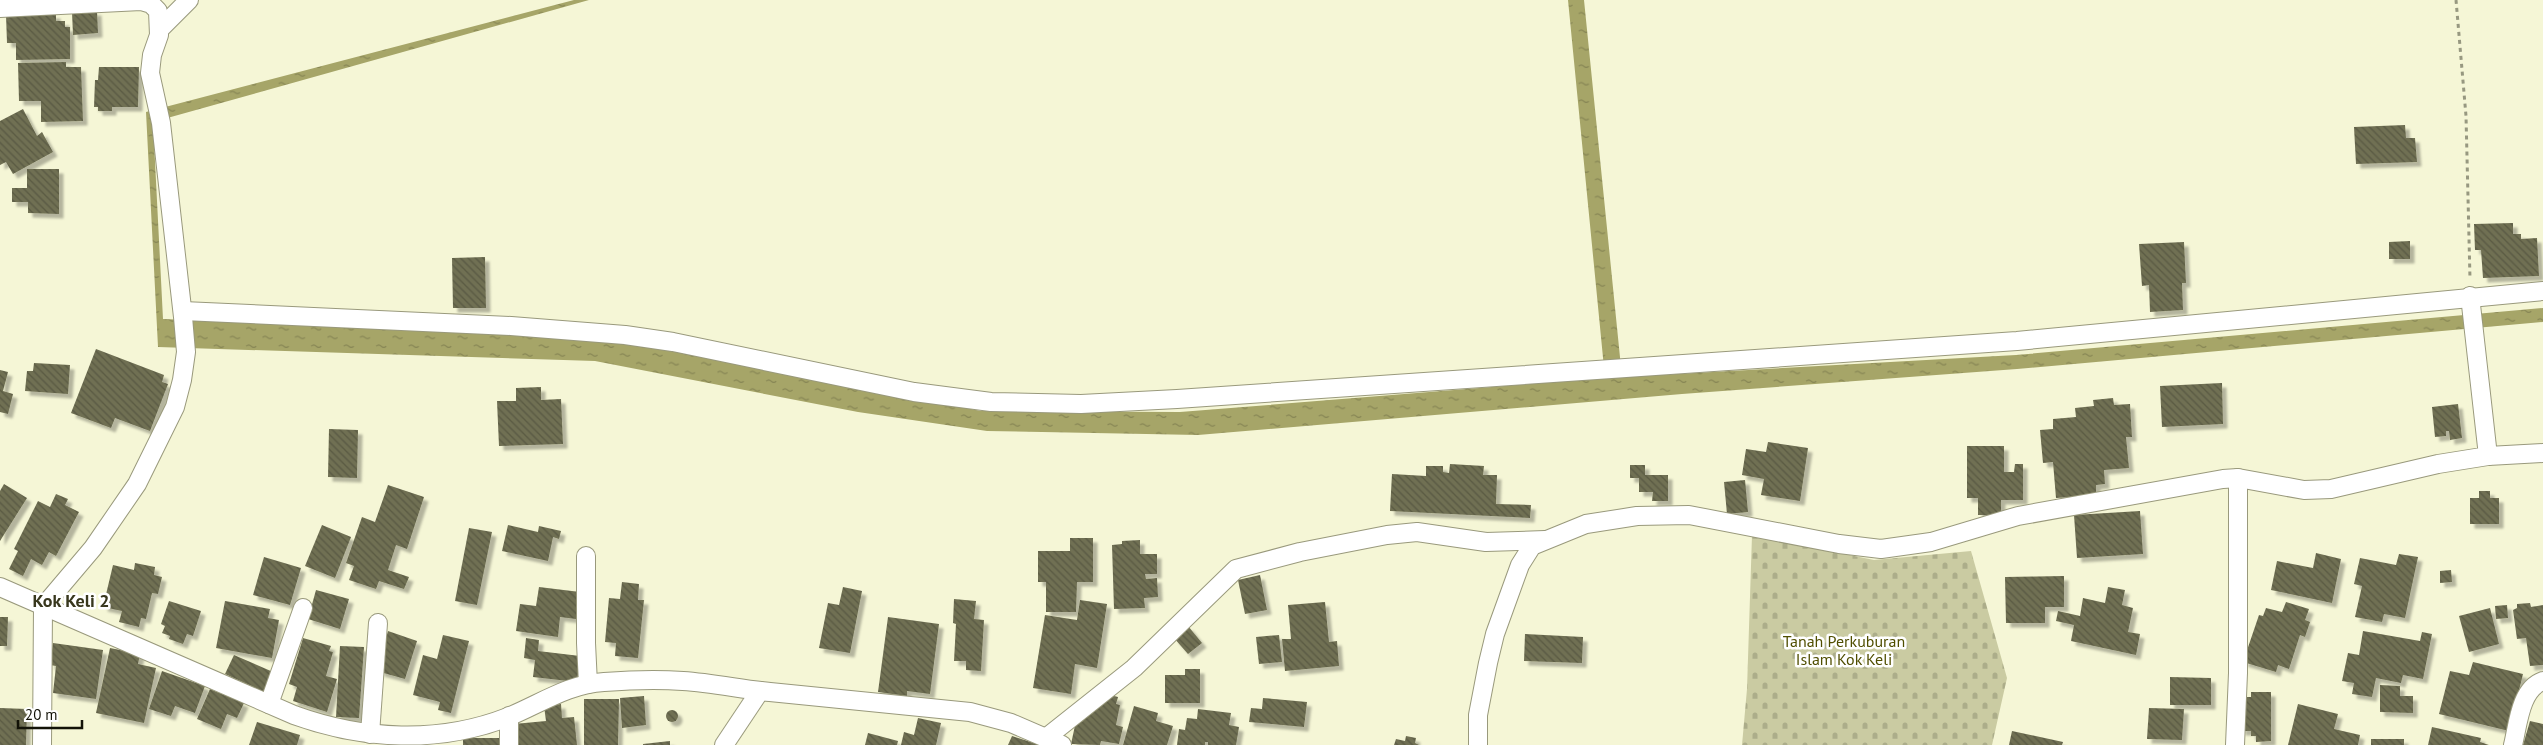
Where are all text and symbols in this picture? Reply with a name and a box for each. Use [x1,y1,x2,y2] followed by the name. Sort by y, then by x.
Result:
[32,589,110,612] district label: Kok Keli 2
[1783,631,1905,669] park label: Tanah Perkuburan Islam Kok Keli
[18,698,81,730] scale bar
[25,705,58,724] text: 20 m

